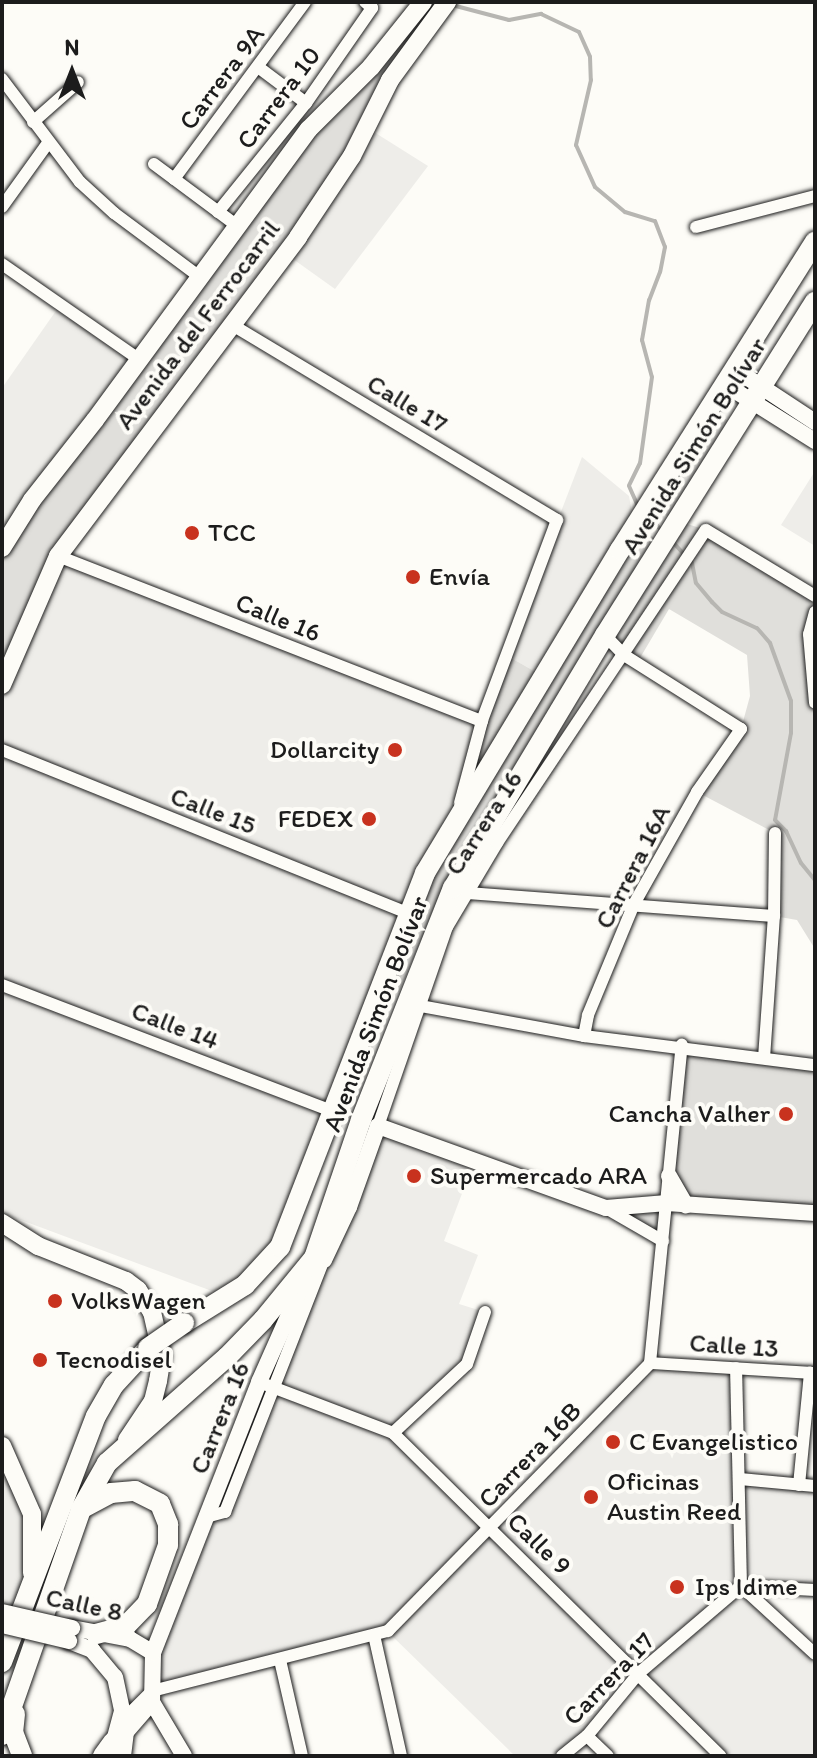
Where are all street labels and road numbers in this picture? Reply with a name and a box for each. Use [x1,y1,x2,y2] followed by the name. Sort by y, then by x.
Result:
[173,20,271,136] street label: Carrera 9A
[230,41,328,155] street label: Carrera 10
[110,215,286,435] street label: Avenida del Ferrocarril
[614,332,774,560] street label: Avenida Simón Bolívar
[361,368,453,440] street label: Calle 17
[231,587,325,649] street label: Calle 16
[439,765,529,881] street label: Carrera 16
[166,781,260,841] street label: Calle 15
[588,800,678,934] street label: Carrera 16A
[317,892,435,1136] street label: Avenida Simón Bolívar
[127,995,223,1057] street label: Calle 14
[688,1327,780,1365] street label: Calle 13
[183,1357,257,1479] street label: Carrera 16
[472,1396,588,1514] street label: Carrera 16B
[501,1506,577,1582] street label: Calle 9
[43,1582,125,1628] street label: Calle 8
[557,1626,661,1732] street label: Carrera 17

